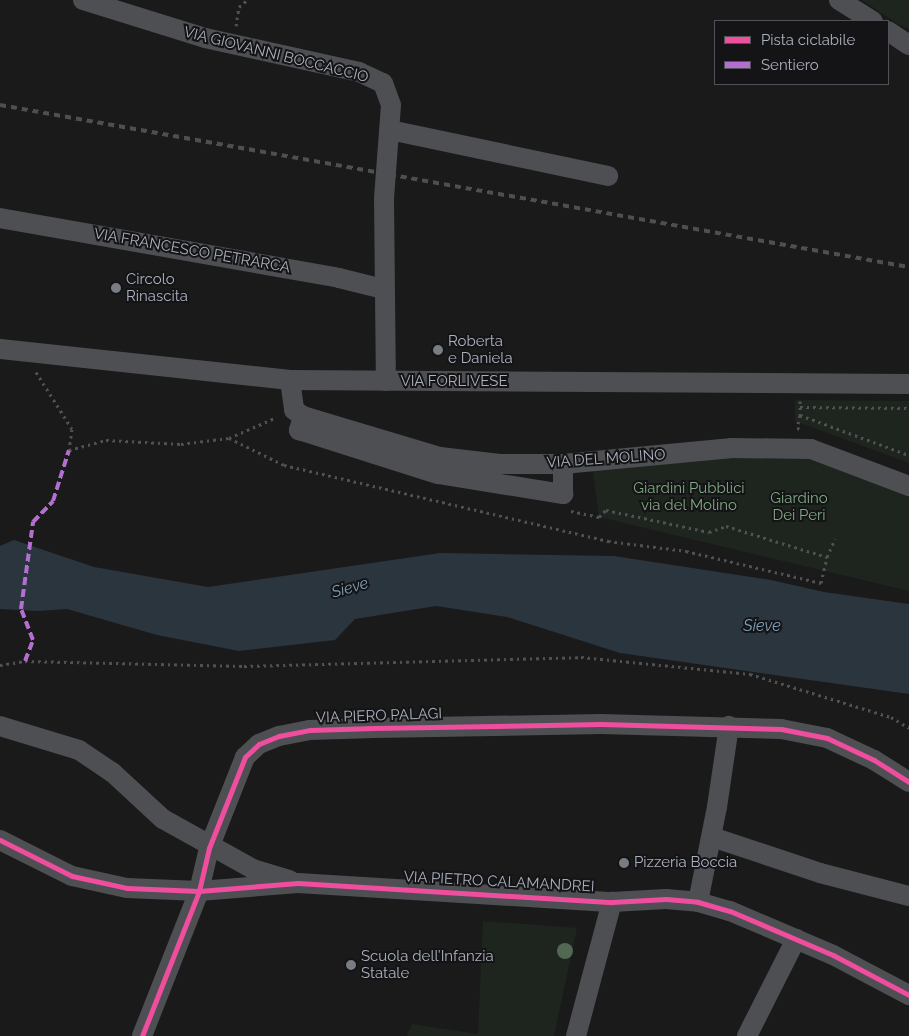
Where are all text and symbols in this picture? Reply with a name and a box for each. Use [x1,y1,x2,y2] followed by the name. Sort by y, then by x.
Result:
[714,20,889,85] legend
[182,23,370,87] street label: VIA GIOVANNI BOCCACCIO
[761,31,855,49] text: Pista ciclabile
[761,56,819,74] text: Sentiero
[92,225,292,277] street label: VIA FRANCESCO PETRARCA
[126,270,188,305] place label: Circolo Rinascita
[110,282,122,294] marker: Circolo Rinascita
[448,332,513,367] place label: Roberta e Daniela
[432,344,444,356] marker: Roberta e Daniela
[400,373,508,391] street label: VIA FORLIVESE
[546,446,666,472] street label: VIA DEL MOLINO
[633,479,745,514] park label: Giardini Pubblici via del Molino
[770,489,828,524] park label: Giardino Dei Peri
[329,574,371,602] water label: Sieve
[743,616,781,636] water label: Sieve
[315,705,443,727] street label: VIA PIERO PALAGI
[634,854,737,872] place label: Pizzeria Boccia
[618,857,630,869] marker: Pizzeria Boccia
[403,868,595,896] street label: VIA PIETRO CALAMANDREI
[361,947,494,982] place label: Scuola dell’Infanzia Statale
[345,959,357,971] marker: Scuola dell’Infanzia Statale

